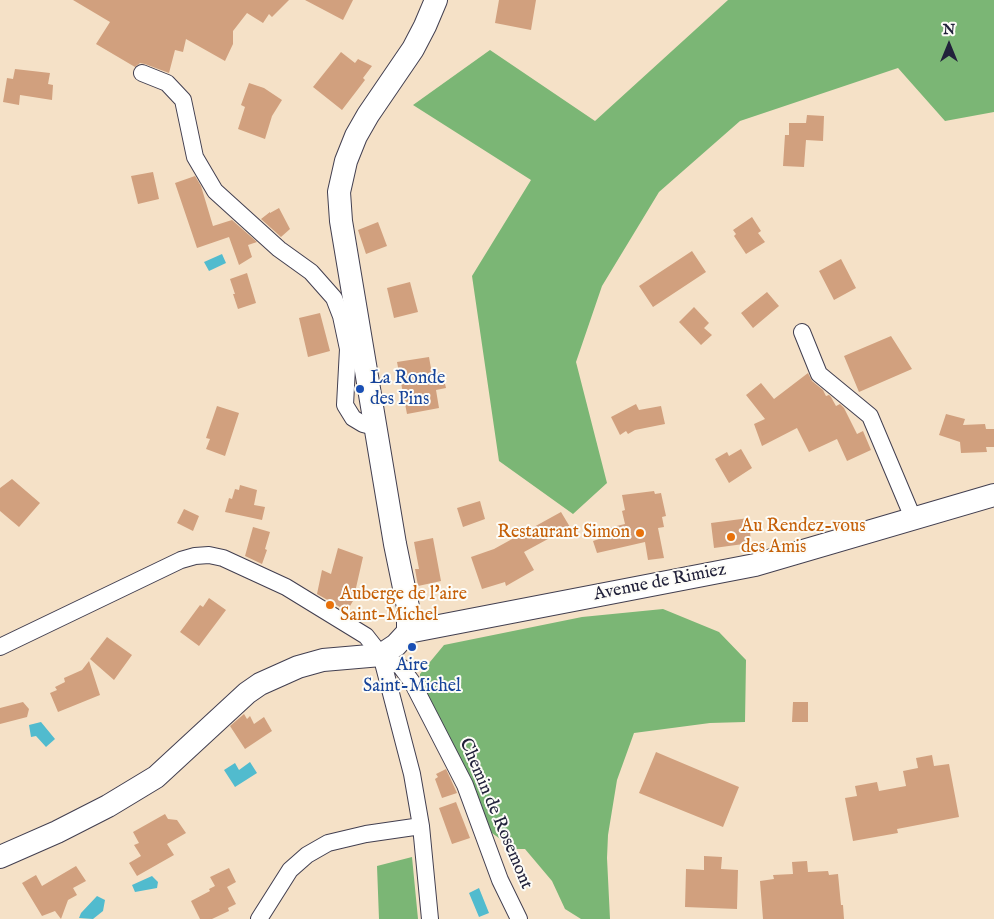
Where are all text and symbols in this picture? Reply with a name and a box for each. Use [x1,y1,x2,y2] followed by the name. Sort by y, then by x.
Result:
[924,20,974,70] north arrow
[943,21,955,39] text: N
[370,368,445,410] place label: La Ronde des Pins
[354,383,366,395] marker: La Ronde des Pins
[741,516,866,558] place label: Au Rendez-vous des Amis
[497,522,630,544] place label: Restaurant Simon
[634,527,646,539] marker: Restaurant Simon
[725,531,737,543] marker: Au Rendez-vous des Amis
[592,560,728,606] street label: Avenue de Rimiez
[340,584,467,626] place label: Auberge de l'aire Saint-Michel
[324,599,336,611] marker: Auberge de l'aire Saint-Michel
[406,641,418,653] marker: Aire Saint-Michel
[363,655,461,698] place label: Aire Saint-Michel
[453,735,537,893] street label: Chemin de Rosemont

